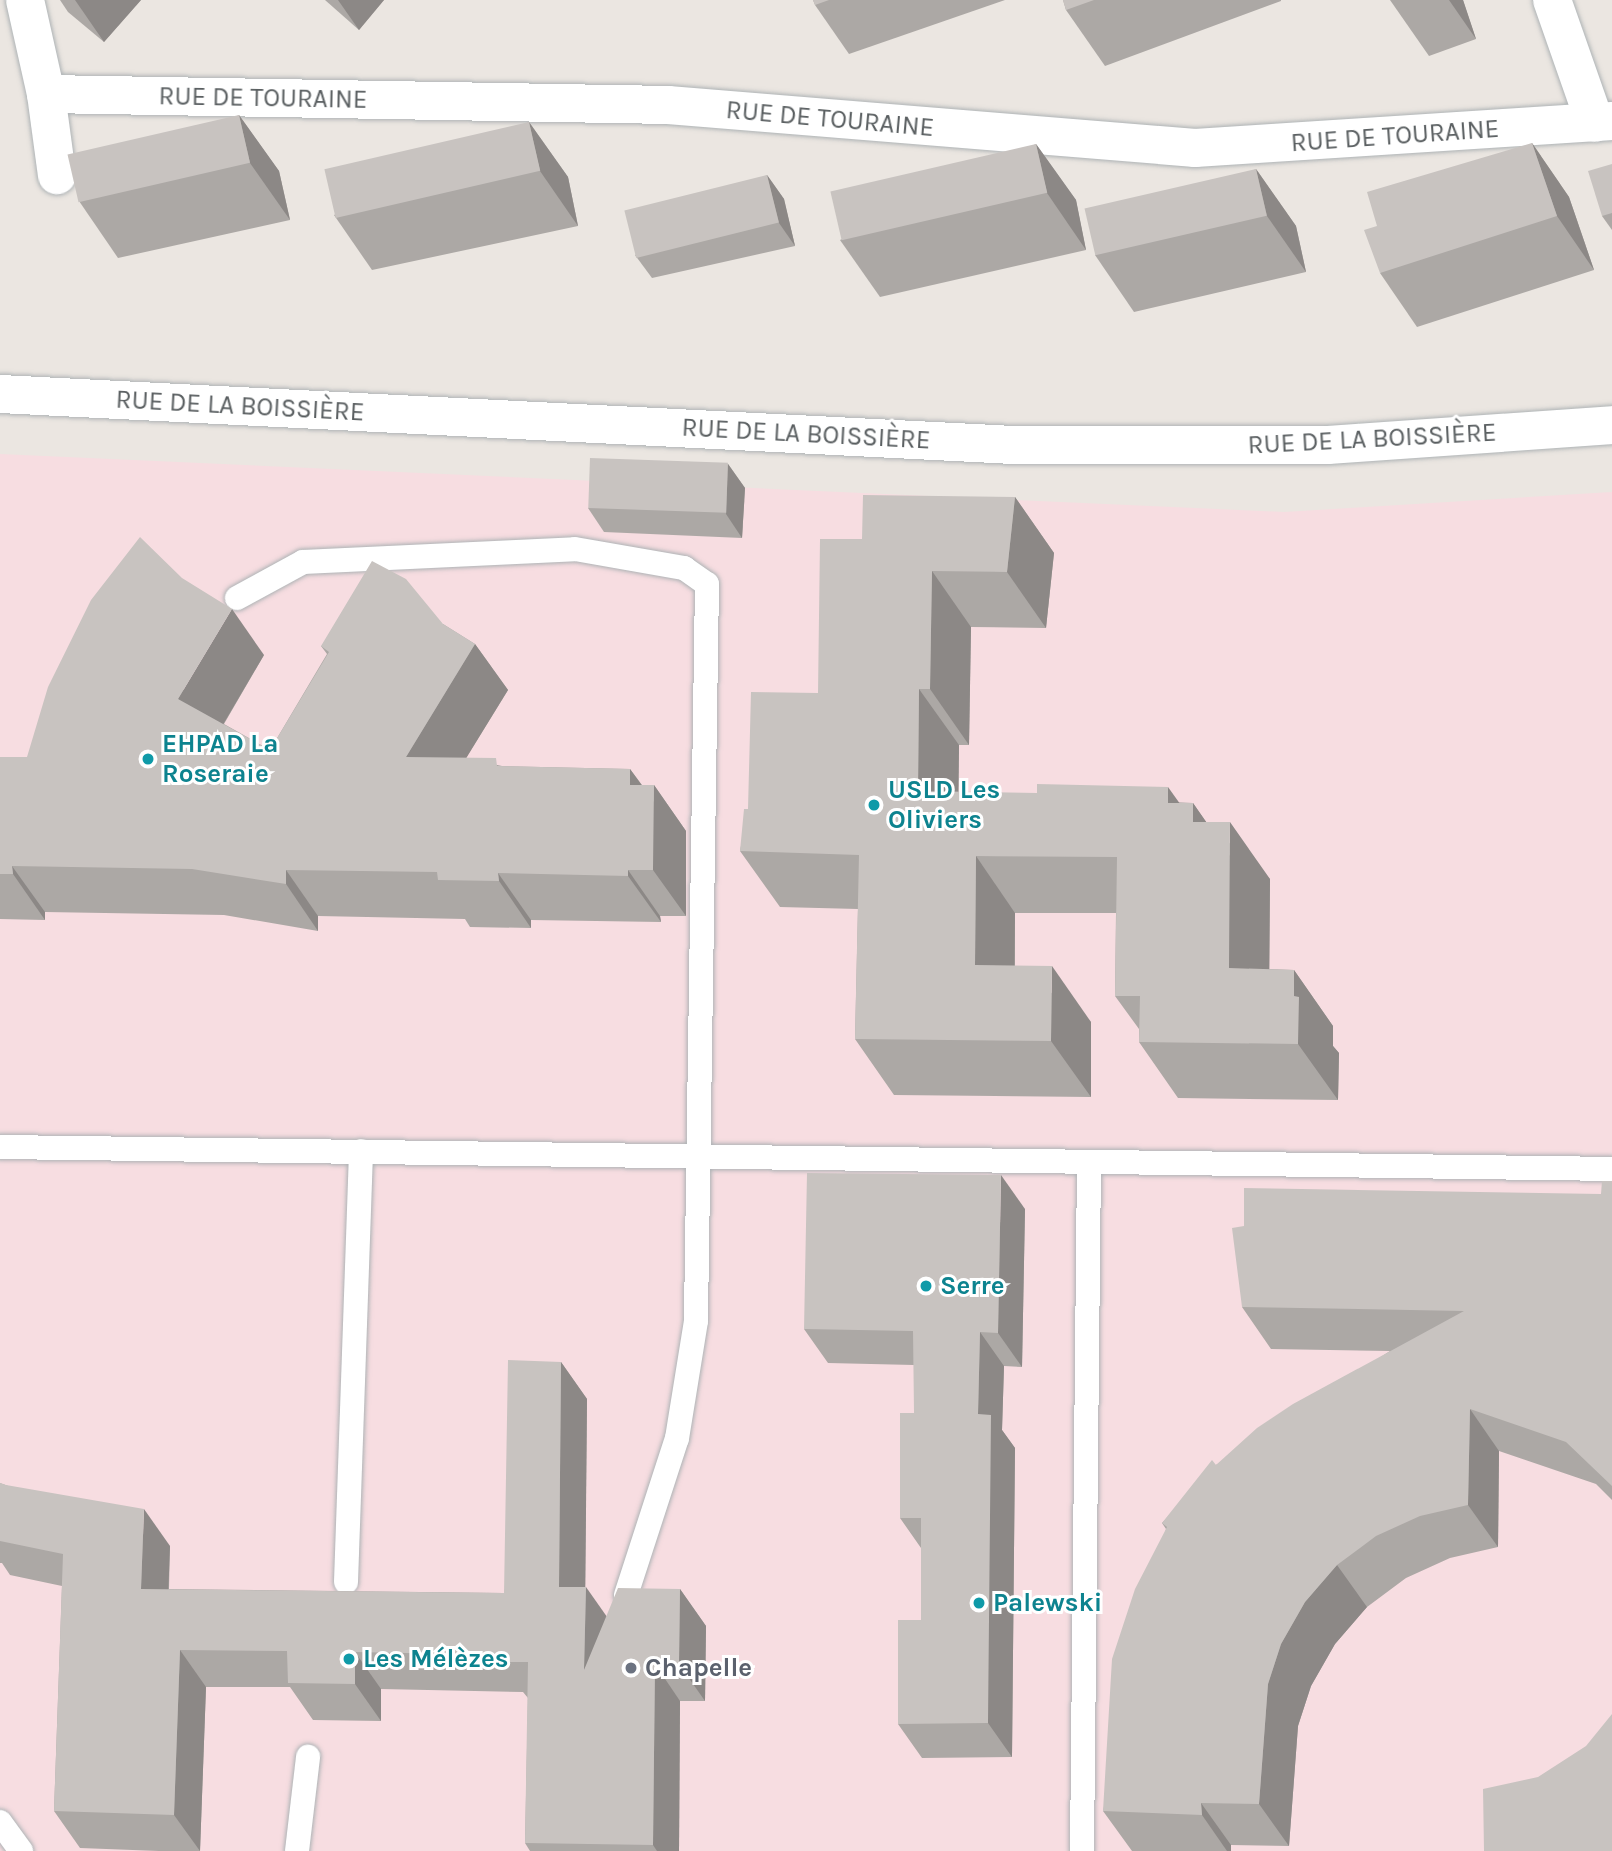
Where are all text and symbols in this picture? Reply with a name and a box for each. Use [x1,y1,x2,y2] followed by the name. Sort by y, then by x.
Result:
[158,81,368,115] street label: RUE DE TOURAINE
[725,94,935,144] street label: RUE DE TOURAINE
[1290,113,1500,159] street label: RUE DE TOURAINE
[115,384,365,428] street label: RUE DE LA BOISSIÈRE
[681,412,931,456] street label: RUE DE LA BOISSIÈRE
[1247,417,1497,461] street label: RUE DE LA BOISSIÈRE
[162,728,278,790] place label: EHPAD La Roseraie
[140,751,156,767] marker: EHPAD La Roseraie
[888,774,1000,836] place label: USLD Les Oliviers
[866,797,882,813] marker: USLD Les Oliviers
[940,1270,1005,1302] place label: Serre
[918,1278,934,1294] marker: Serre
[993,1587,1102,1619] place label: Palewski
[971,1595,987,1611] marker: Palewski
[363,1643,508,1675] place label: Les Mélèzes
[341,1651,357,1667] marker: Les Mélèzes
[645,1652,752,1684] place label: Chapelle
[623,1660,639,1676] marker: Chapelle

